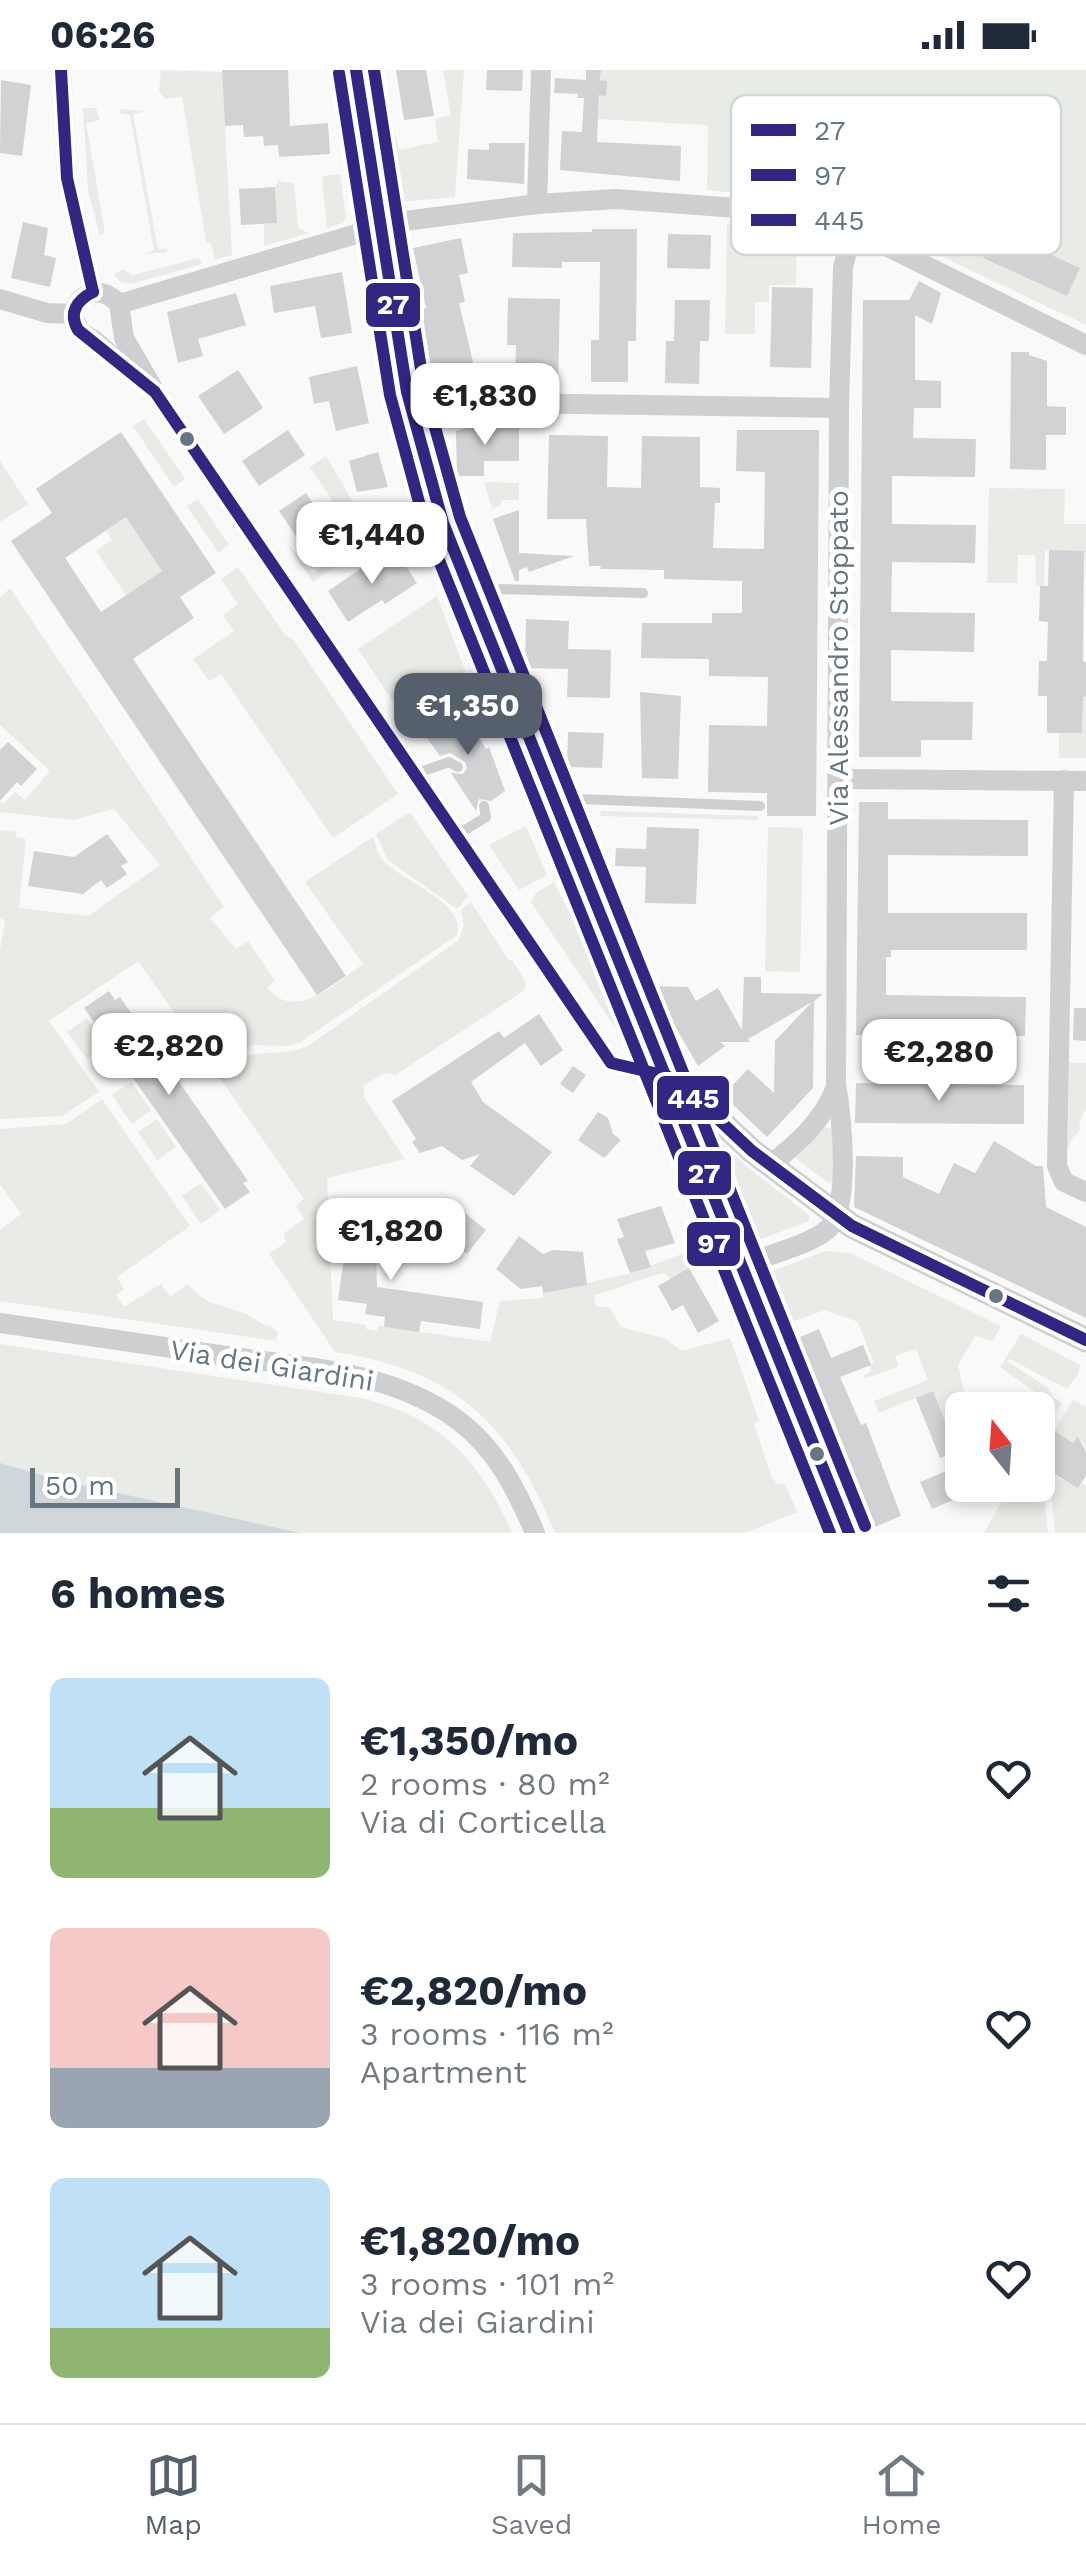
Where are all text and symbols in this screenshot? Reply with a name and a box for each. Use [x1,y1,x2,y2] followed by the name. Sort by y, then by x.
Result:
[50,13,155,57] text: 06:26
[731,95,1061,255] legend
[814,114,845,147] text: 27
[814,159,846,192] text: 97
[814,204,865,237] text: 445
[364,281,422,329] line badge: 27
[376,288,410,321] text: 27
[404,363,566,448] pin: €1,830
[433,376,537,414] text: €1,830
[177,429,197,449] unlabelled marker
[822,490,855,826] street label: Via Alessandro Stoppato
[291,502,453,587] pin: €1,440
[318,515,426,553] text: €1,440
[387,673,549,758] pin: €1,350
[416,686,520,724] text: €1,350
[88,1013,250,1098] pin: €2,820
[858,1019,1020,1104] pin: €2,280
[114,1026,224,1064] text: €2,820
[884,1032,994,1070] text: €2,280
[655,1074,731,1122] line badge: 445
[667,1082,719,1115] text: 445
[676,1149,733,1197] line badge: 27
[687,1157,721,1190] text: 27
[310,1198,472,1283] pin: €1,820
[338,1211,444,1249] text: €1,820
[685,1220,742,1268] line badge: 97
[697,1227,731,1260] text: 97
[986,1286,1006,1306] unlabelled marker
[168,1333,376,1398] street label: Via dei Giardini
[945,1392,1055,1502] north arrow
[945,1392,1055,1502] map controls
[807,1444,827,1464] unlabelled marker
[30,1463,180,1508] scale bar
[45,1469,115,1502] text: 50 m
[981,1566,1036,1621] icon: filters
[50,1569,225,1618] text: 6 homes
[360,1716,578,1765] text: €1,350/mo
[130,1718,250,1838] icon: home
[981,1751,1036,1806] icon: heart
[360,1765,610,1803] text: 2 rooms · 80 m²
[360,1803,606,1841] text: Via di Corticella
[360,1966,587,2015] text: €2,820/mo
[130,1968,250,2088] icon: home
[981,2001,1036,2056] icon: heart
[360,2015,614,2053] text: 3 rooms · 116 m²
[360,2053,527,2091] text: Apartment
[360,2216,580,2265] text: €1,820/mo
[130,2218,250,2338] icon: home
[981,2251,1036,2306] icon: heart
[360,2265,614,2303] text: 3 rooms · 101 m²
[360,2303,595,2341] text: Via dei Giardini
[145,2448,202,2541] tab: Map
[491,2448,572,2541] tab: Saved
[861,2448,941,2541] tab: Home

